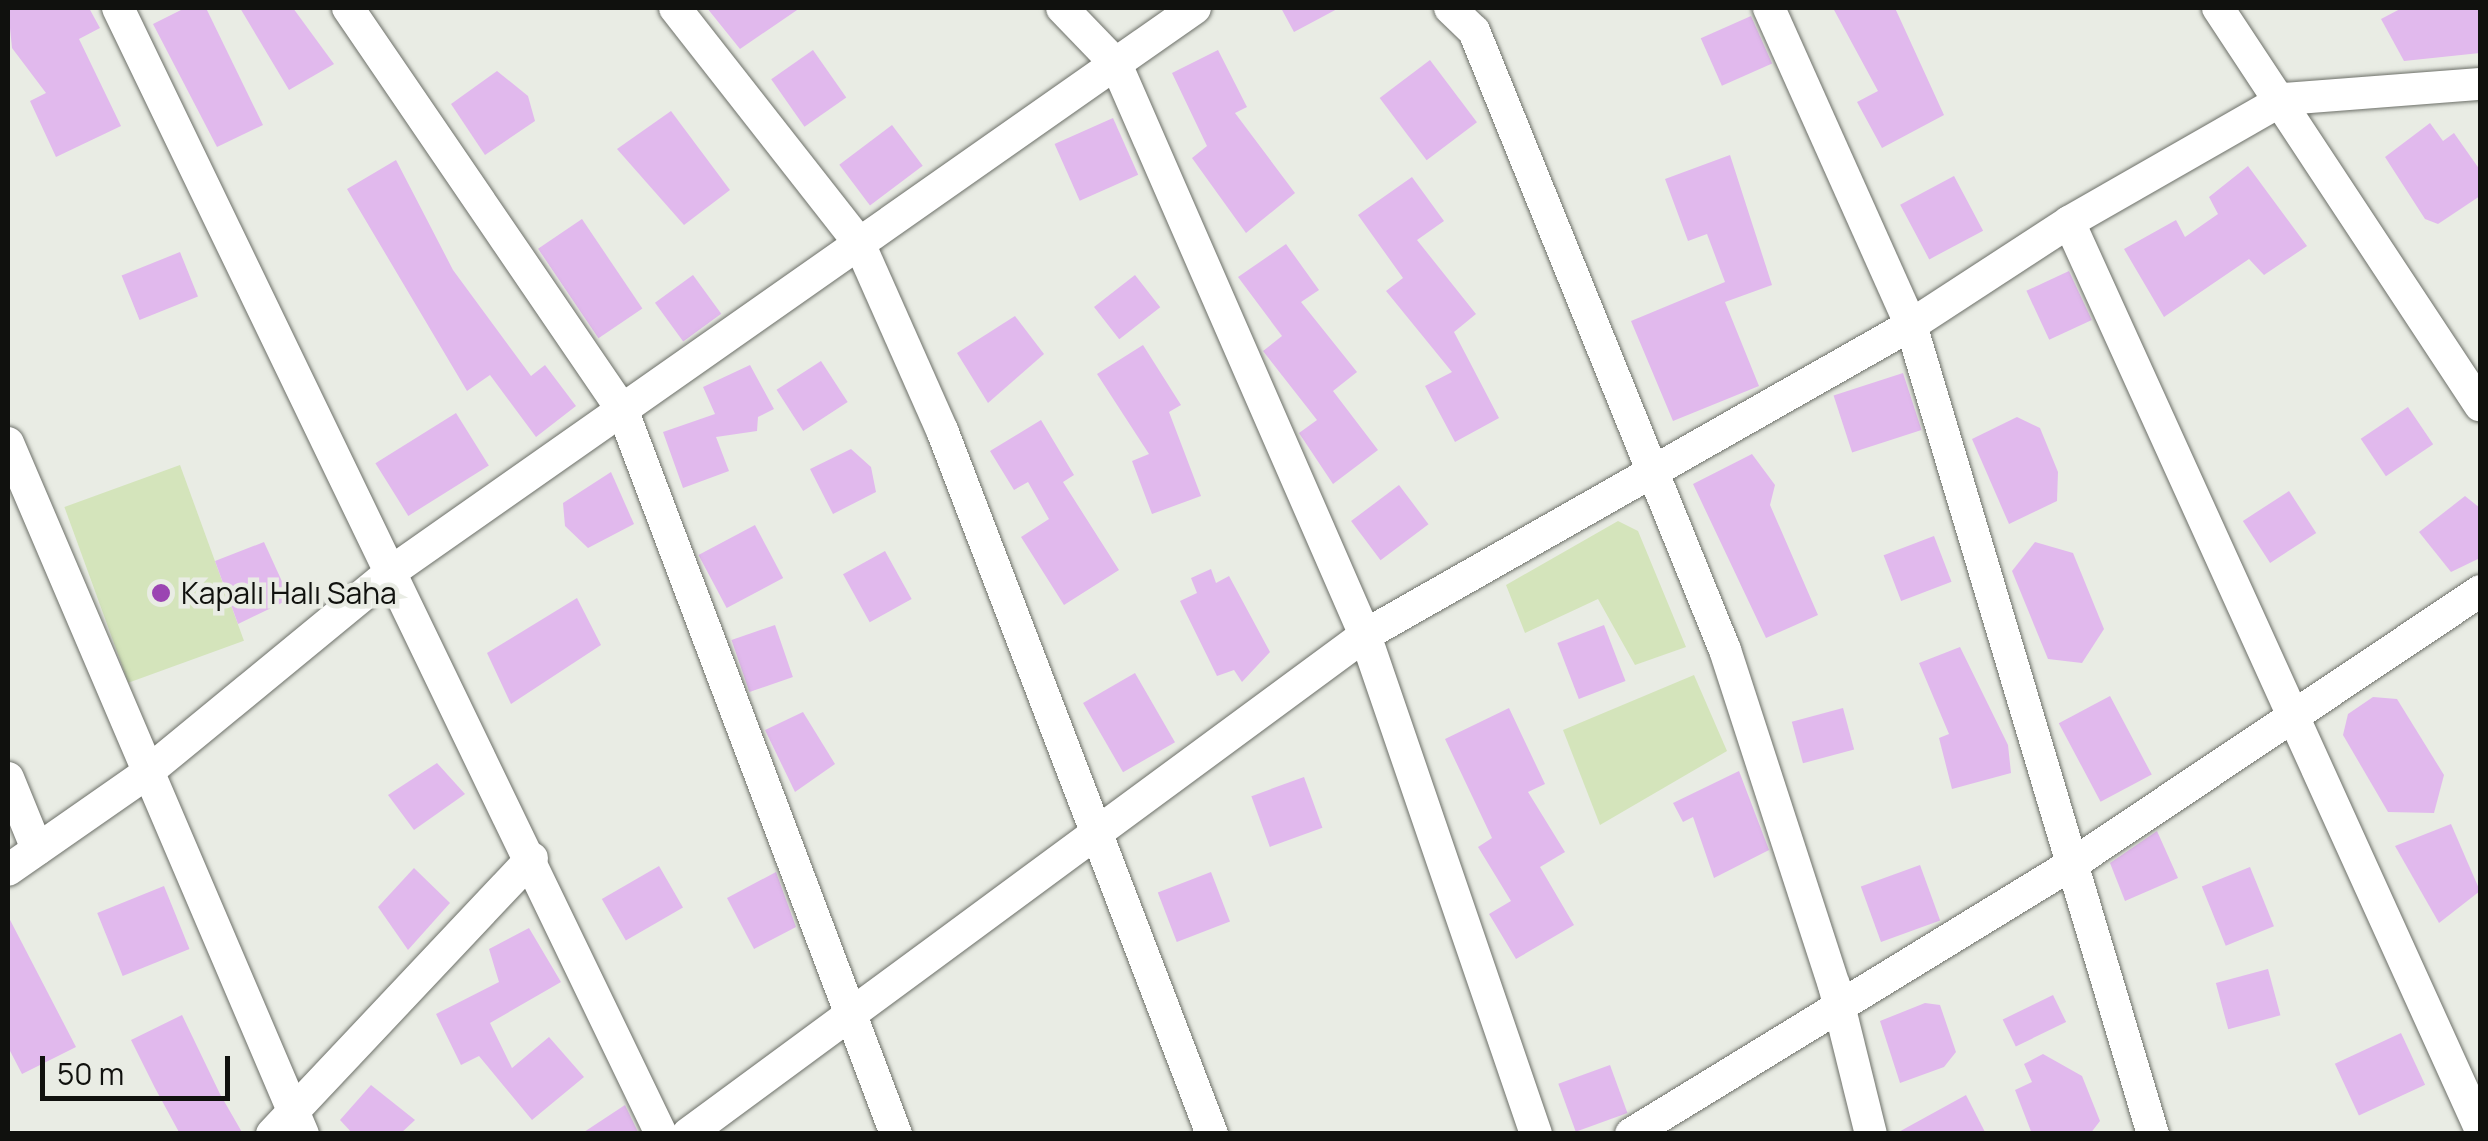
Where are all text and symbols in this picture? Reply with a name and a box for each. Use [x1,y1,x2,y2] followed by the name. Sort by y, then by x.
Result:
[181,575,397,611] place label: Kapalı Halı Saha
[150,582,172,604] marker: Kapalı Halı Saha
[45,1036,235,1098] scale bar
[57,1053,124,1094] text: 50 m

